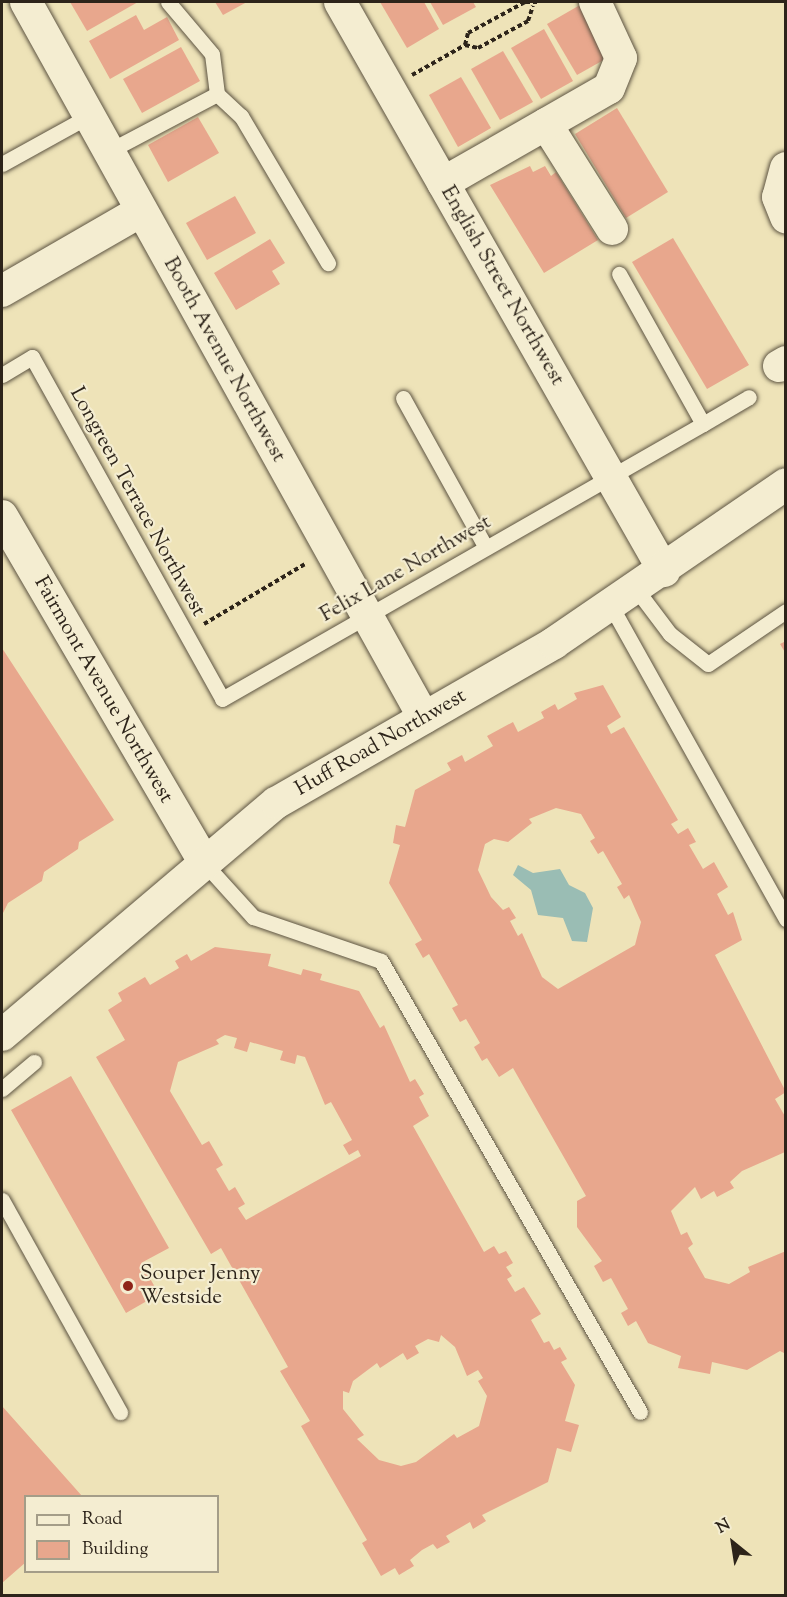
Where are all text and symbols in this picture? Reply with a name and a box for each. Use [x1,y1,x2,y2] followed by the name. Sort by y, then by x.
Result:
[435,182,569,390] street label: English Street Northwest
[157,253,291,467] street label: Booth Avenue Northwest
[63,383,211,621] street label: Longreen Terrace Northwest
[316,510,496,628] street label: Felix Lane Northwest
[28,572,178,808] street label: Fairmont Avenue Northwest
[291,684,471,802] street label: Huff Road Northwest
[140,1261,260,1311] place label: Souper Jenny Westside
[121,1279,135,1293] marker: Souper Jenny Westside
[24,1495,219,1573] legend
[82,1507,122,1533] text: Road
[703,1513,763,1573] north arrow
[712,1514,735,1540] text: N
[82,1537,148,1563] text: Building

